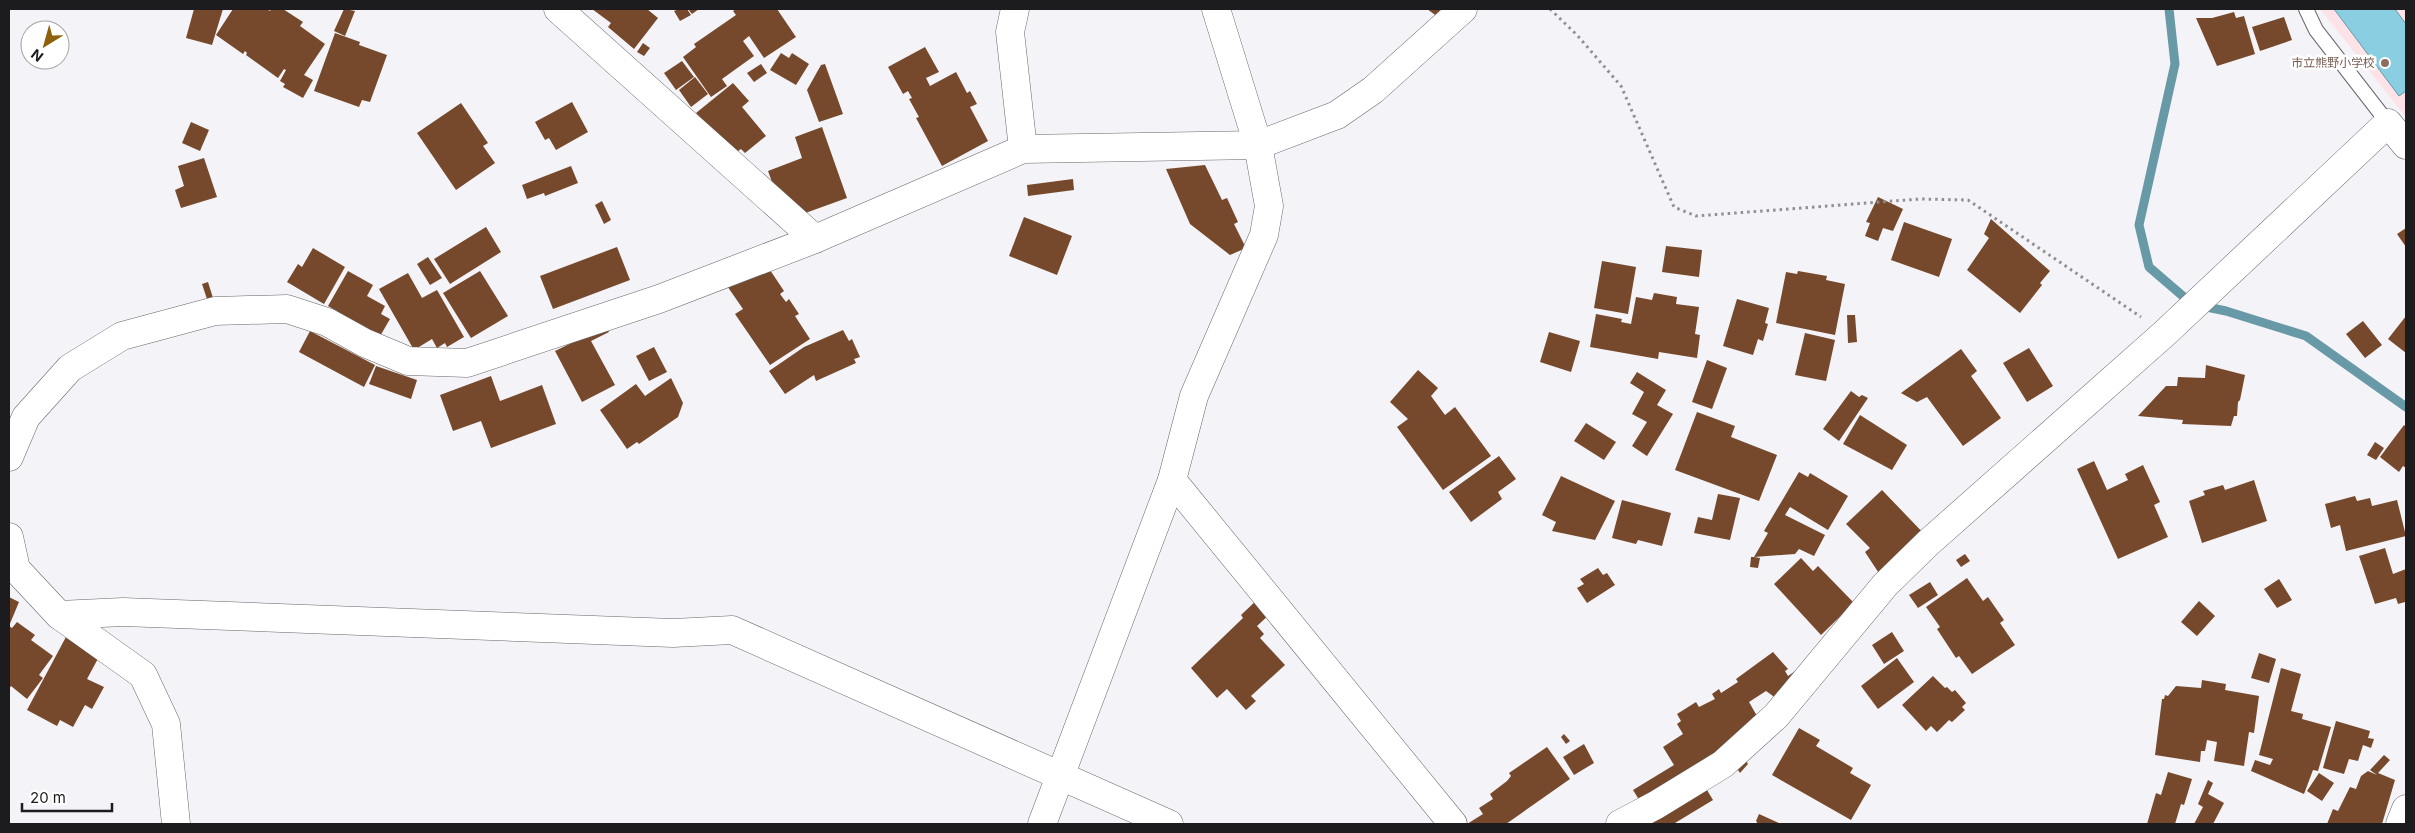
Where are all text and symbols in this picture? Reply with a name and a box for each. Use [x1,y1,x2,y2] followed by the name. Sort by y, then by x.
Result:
[20,20,70,70] north arrow
[27,46,46,66] text: N
[2291,55,2375,70] place label: 市立熊野小学校
[2379,57,2391,69] marker: 市立熊野小学校
[22,780,112,812] scale bar
[30,788,66,807] text: 20 m

